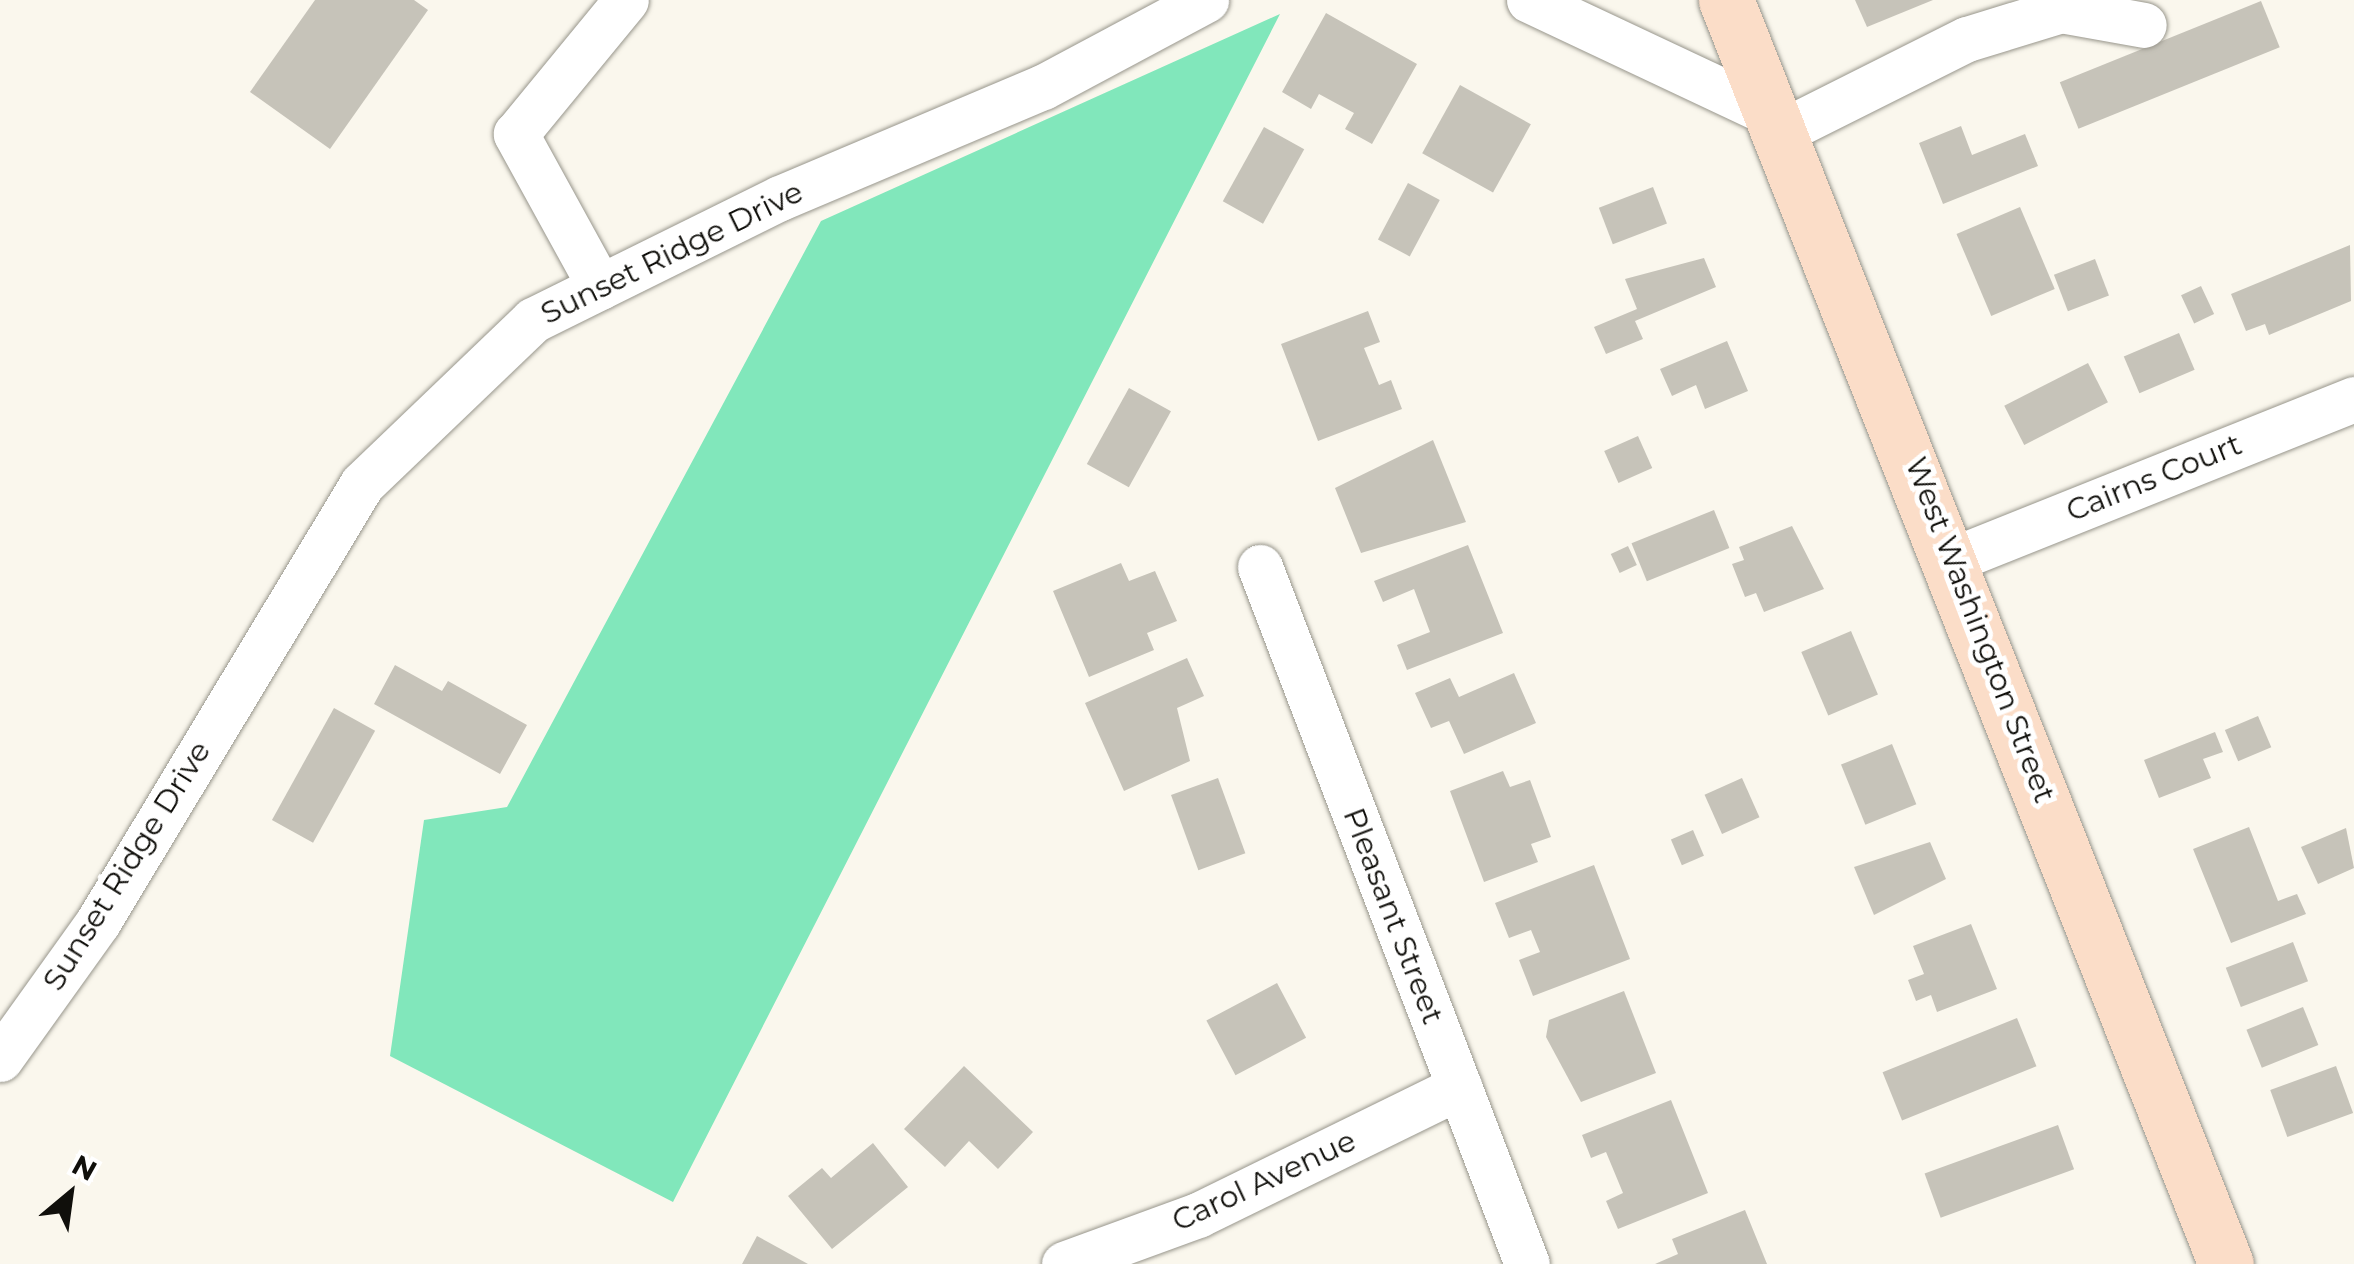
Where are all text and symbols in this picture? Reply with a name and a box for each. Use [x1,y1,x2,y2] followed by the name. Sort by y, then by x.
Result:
[535,174,809,332] street label: Sunset Ridge Drive
[2061,427,2247,529] street label: Cairns Court
[1897,452,2063,808] street label: West Washington Street
[36,735,218,997] street label: Sunset Ridge Drive
[1335,803,1451,1029] street label: Pleasant Street
[1167,1123,1361,1239] street label: Carol Avenue
[20,1144,120,1244] north arrow
[66,1147,103,1188] text: N

